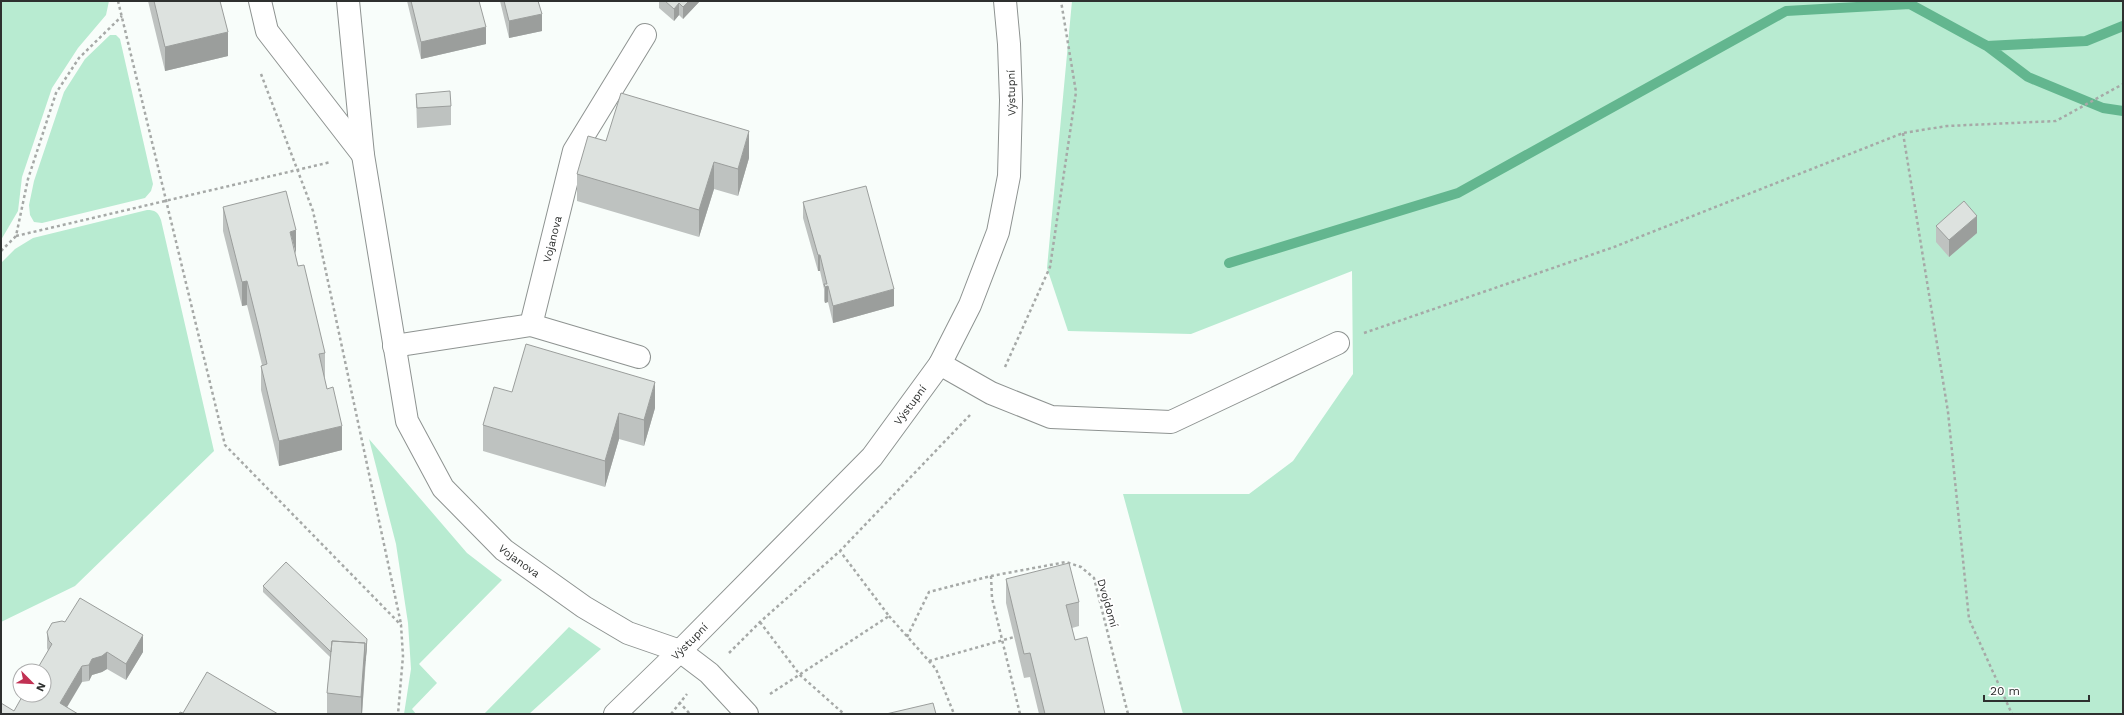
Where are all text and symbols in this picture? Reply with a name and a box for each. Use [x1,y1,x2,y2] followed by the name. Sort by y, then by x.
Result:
[1005,70,1018,116] street label: Výstupní
[541,215,565,264] street label: Vojanova
[892,383,929,428] street label: Výstupní
[495,542,542,580] street label: Vojanova
[1094,577,1121,629] street label: Dvojdomí
[669,621,711,663] street label: Výstupní
[12,663,52,703] north arrow
[1984,677,2089,703] scale bar
[33,680,48,693] text: N
[1990,684,2020,698] text: 20 m

